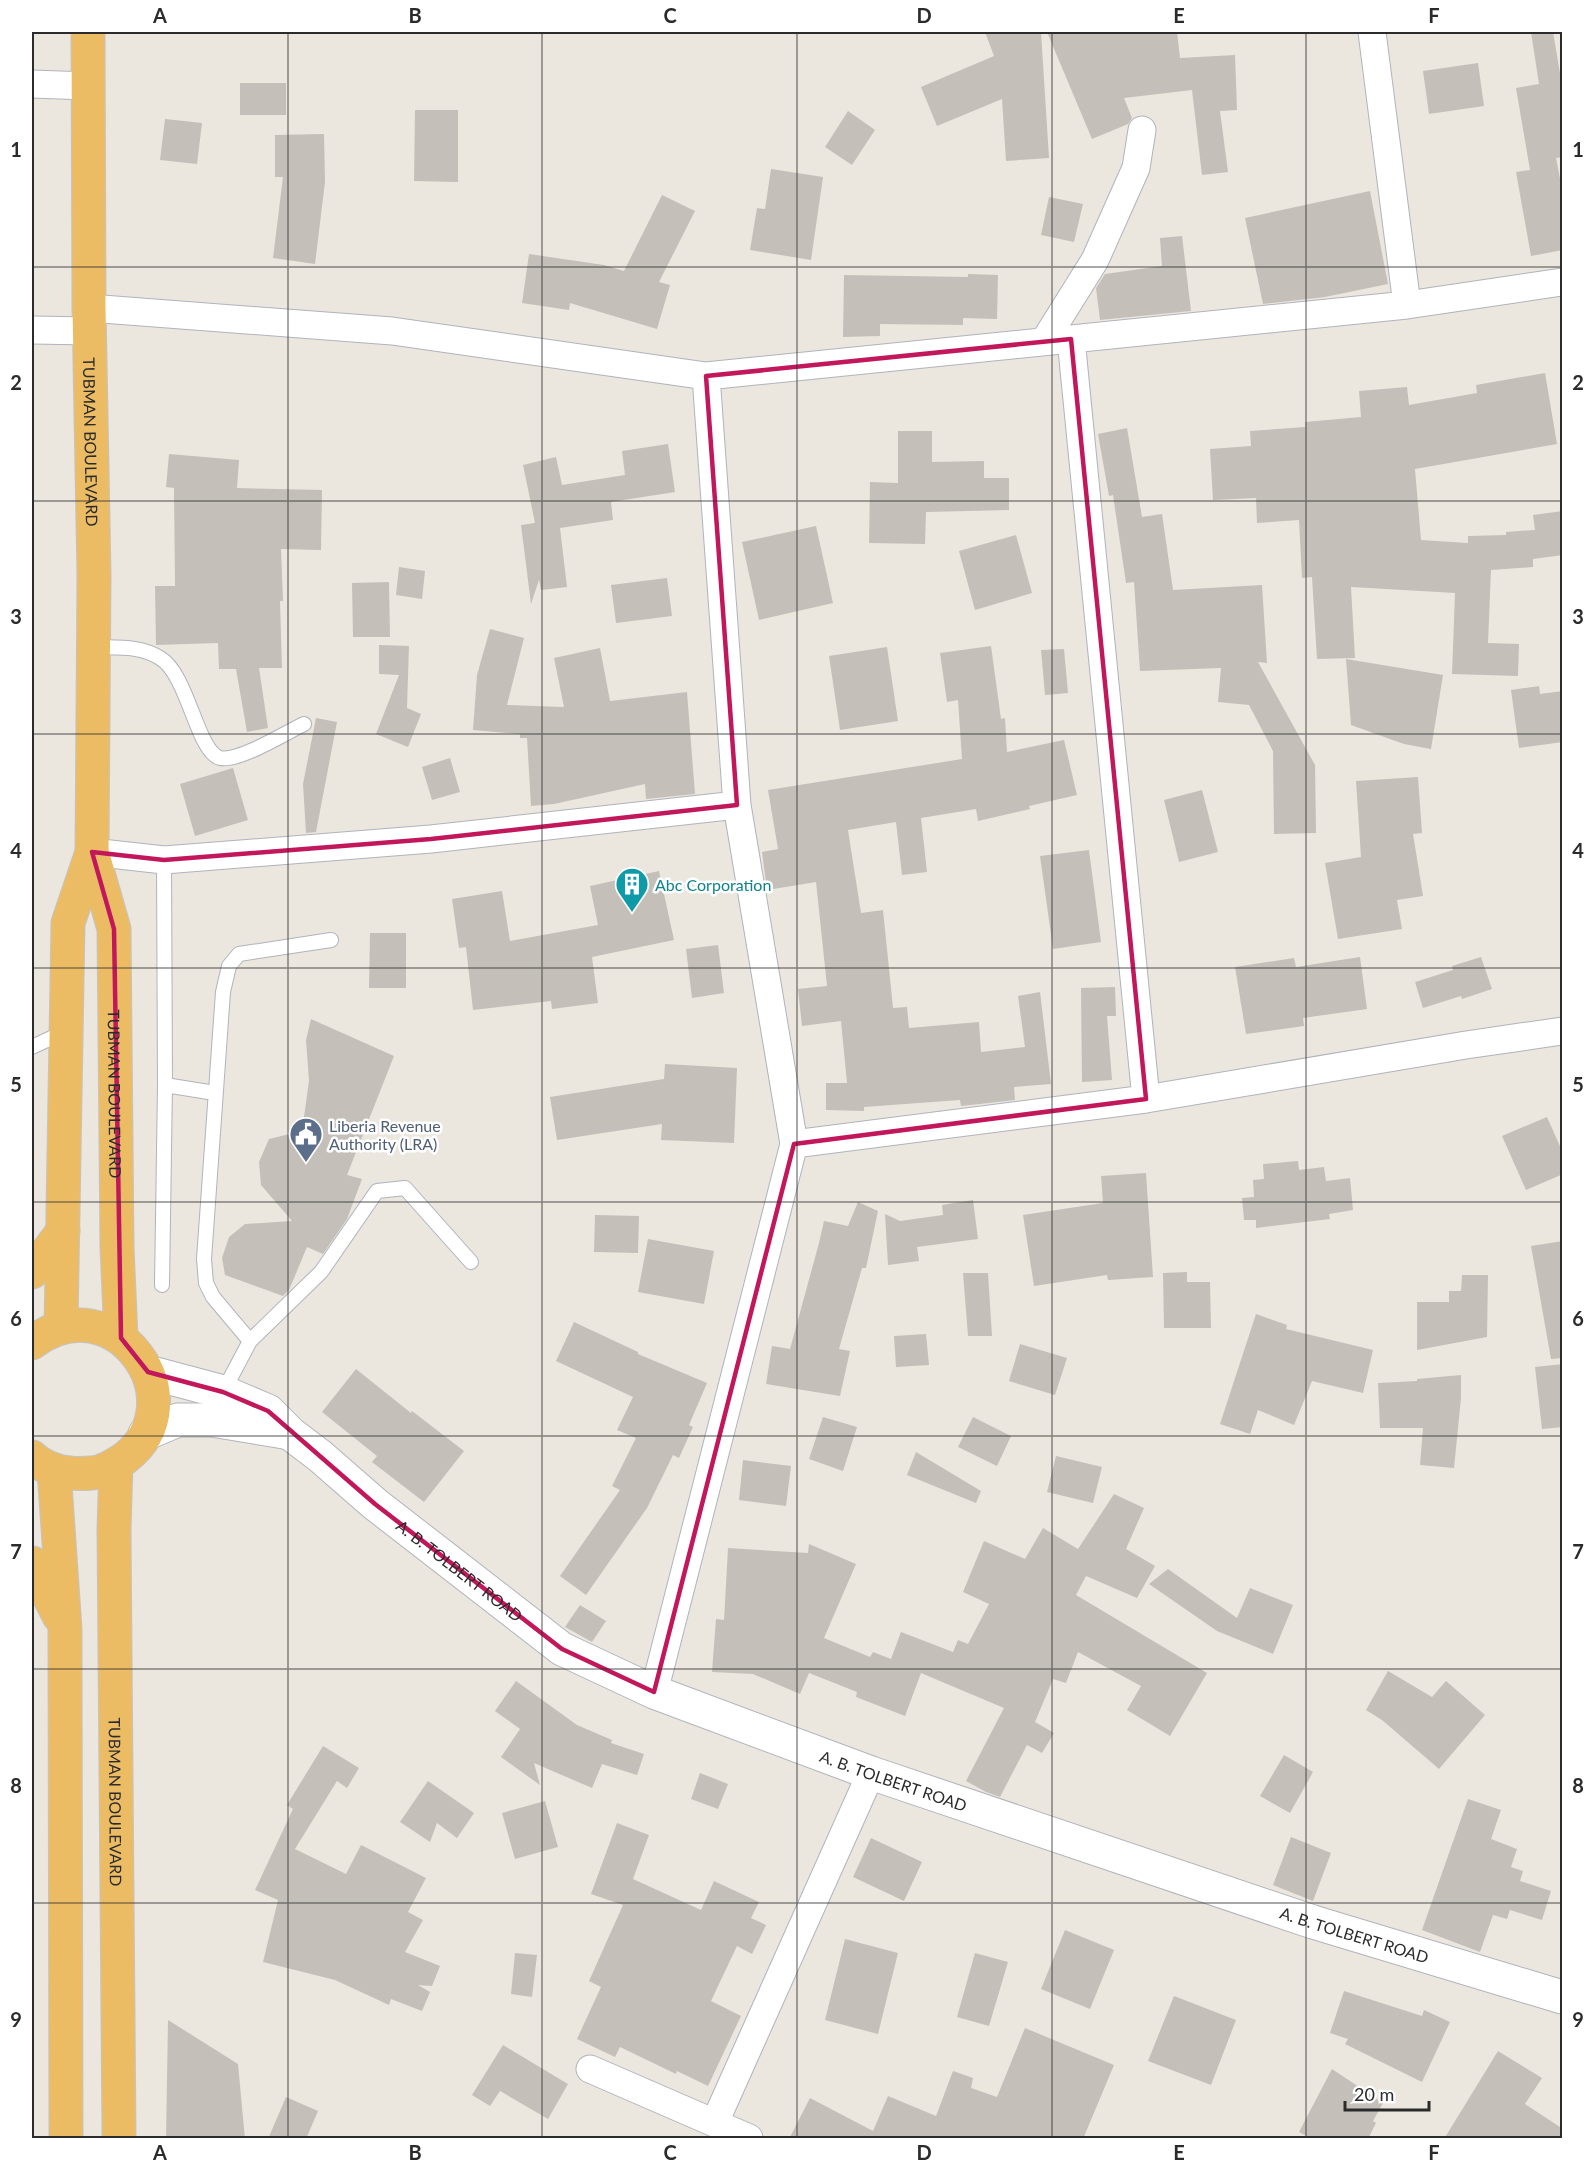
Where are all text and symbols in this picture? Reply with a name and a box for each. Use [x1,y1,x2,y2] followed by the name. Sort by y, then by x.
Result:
[152,3,167,27] text: A
[408,3,422,27] text: B
[663,3,677,27] text: C
[916,3,932,27] text: D
[1173,3,1185,27] text: E
[1428,3,1440,27] text: F
[10,137,22,161] text: 1
[1572,137,1584,161] text: 1
[80,357,103,527] street label: TUBMAN BOULEVARD
[10,370,22,394] text: 2
[1572,370,1584,394] text: 2
[10,604,22,628] text: 3
[1572,604,1584,628] text: 3
[10,838,22,862] text: 4
[1572,838,1584,862] text: 4
[614,866,650,913] building icon: Abc Corporation
[655,875,771,894] place label: Abc Corporation
[105,1009,126,1178] street label: TUBMAN BOULEVARD
[10,1072,22,1096] text: 5
[1572,1072,1584,1096] text: 5
[288,1116,324,1163] public building icon: Liberia Revenue Authority (LRA)
[329,1116,441,1153] place label: Liberia Revenue Authority (LRA)
[10,1306,22,1330] text: 6
[1572,1306,1584,1330] text: 6
[393,1515,527,1625] street label: A. B. TOLBERT ROAD
[10,1539,22,1563] text: 7
[1572,1539,1584,1563] text: 7
[106,1717,126,1887] street label: TUBMAN BOULEVARD
[818,1745,970,1814] street label: A. B. TOLBERT ROAD
[10,1773,22,1797] text: 8
[1572,1773,1584,1797] text: 8
[1278,1902,1431,1966] street label: A. B. TOLBERT ROAD
[10,2007,22,2031] text: 9
[1572,2007,1584,2031] text: 9
[1345,2074,1429,2112] scale bar
[1354,2083,1394,2105] text: 20 m
[152,2140,167,2164] text: A
[408,2140,422,2164] text: B
[663,2140,677,2164] text: C
[916,2140,932,2164] text: D
[1173,2140,1185,2164] text: E
[1428,2140,1440,2164] text: F

